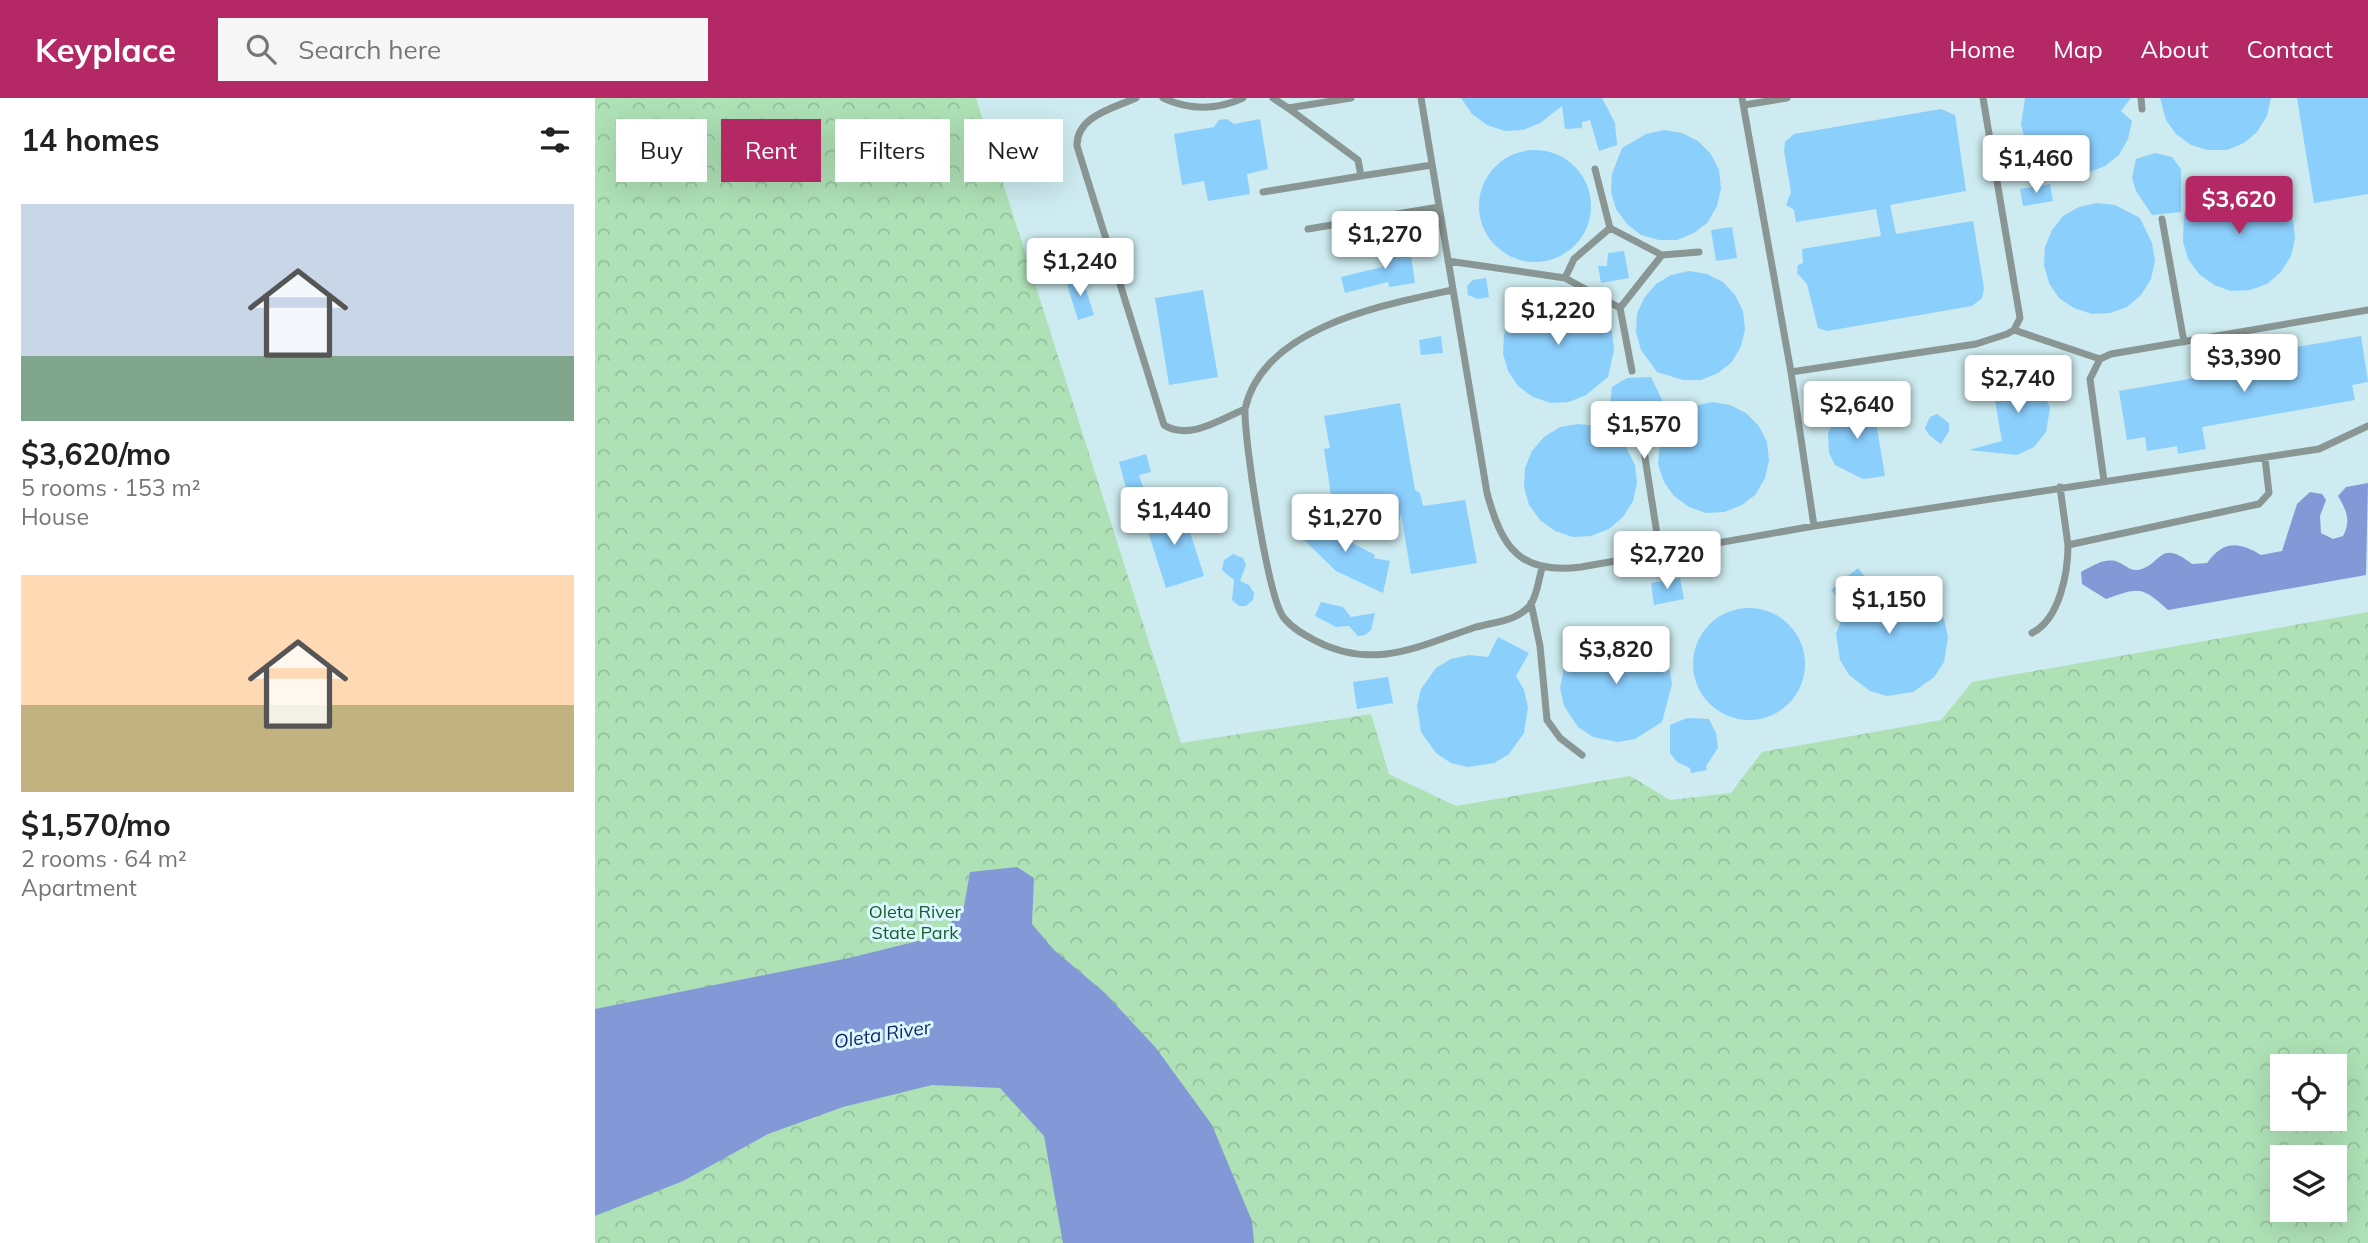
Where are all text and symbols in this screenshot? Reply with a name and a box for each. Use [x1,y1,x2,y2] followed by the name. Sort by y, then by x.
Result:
[218,18,708,81] search box
[35,29,176,70] text: Keyplace
[242,30,280,68] icon: search
[298,33,441,66] text: Search here
[1949,34,2015,64] text: Home
[2053,34,2103,64] text: Map
[2141,34,2209,64] text: About
[2247,34,2333,64] text: Contact
[616,119,707,182] chip: Buy
[721,119,821,182] chip: Rent
[835,119,950,182] chip: Filters
[964,119,1063,182] chip: New
[21,121,160,159] text: 14 homes
[536,121,574,159] icon: filters
[1979,136,2093,195] pin: $1,460
[1999,143,2073,172] text: $1,460
[2182,176,2296,236] pin: $3,620
[2202,184,2276,213] text: $3,620
[1328,212,1442,271] pin: $1,270
[1348,219,1422,248] text: $1,270
[1023,238,1137,298] pin: $1,240
[1043,246,1117,275] text: $1,240
[235,250,361,376] icon: home
[1501,288,1615,347] pin: $1,220
[1521,295,1595,324] text: $1,220
[2187,334,2301,394] pin: $3,390
[2207,342,2281,371] text: $3,390
[1961,356,2075,415] pin: $2,740
[1981,363,2055,392] text: $2,740
[1800,382,1914,441] pin: $2,640
[1820,389,1894,418] text: $2,640
[1587,402,1701,461] pin: $1,570
[1607,409,1681,438] text: $1,570
[21,435,171,473] text: $3,620/mo
[21,473,201,502] text: 5 rooms · 153 m²
[1117,488,1231,547] pin: $1,440
[1288,494,1402,554] pin: $1,270
[1137,495,1211,524] text: $1,440
[21,502,89,531] text: House
[1308,502,1382,531] text: $1,270
[1610,532,1724,591] pin: $2,720
[1630,539,1704,568] text: $2,720
[1832,576,1946,636] pin: $1,150
[1852,584,1926,613] text: $1,150
[235,621,361,747] icon: home
[1559,626,1673,686] pin: $3,820
[1579,634,1653,663] text: $3,820
[21,806,171,844] text: $1,570/mo
[21,844,187,873] text: 2 rooms · 64 m²
[21,873,137,902] text: Apartment
[869,900,962,944] park label: Oleta River State Park
[832,1014,933,1053] water label: Oleta River
[2270,1054,2347,1222] map controls
[2270,1054,2347,1131] button: locate
[2270,1145,2347,1222] button: layers

